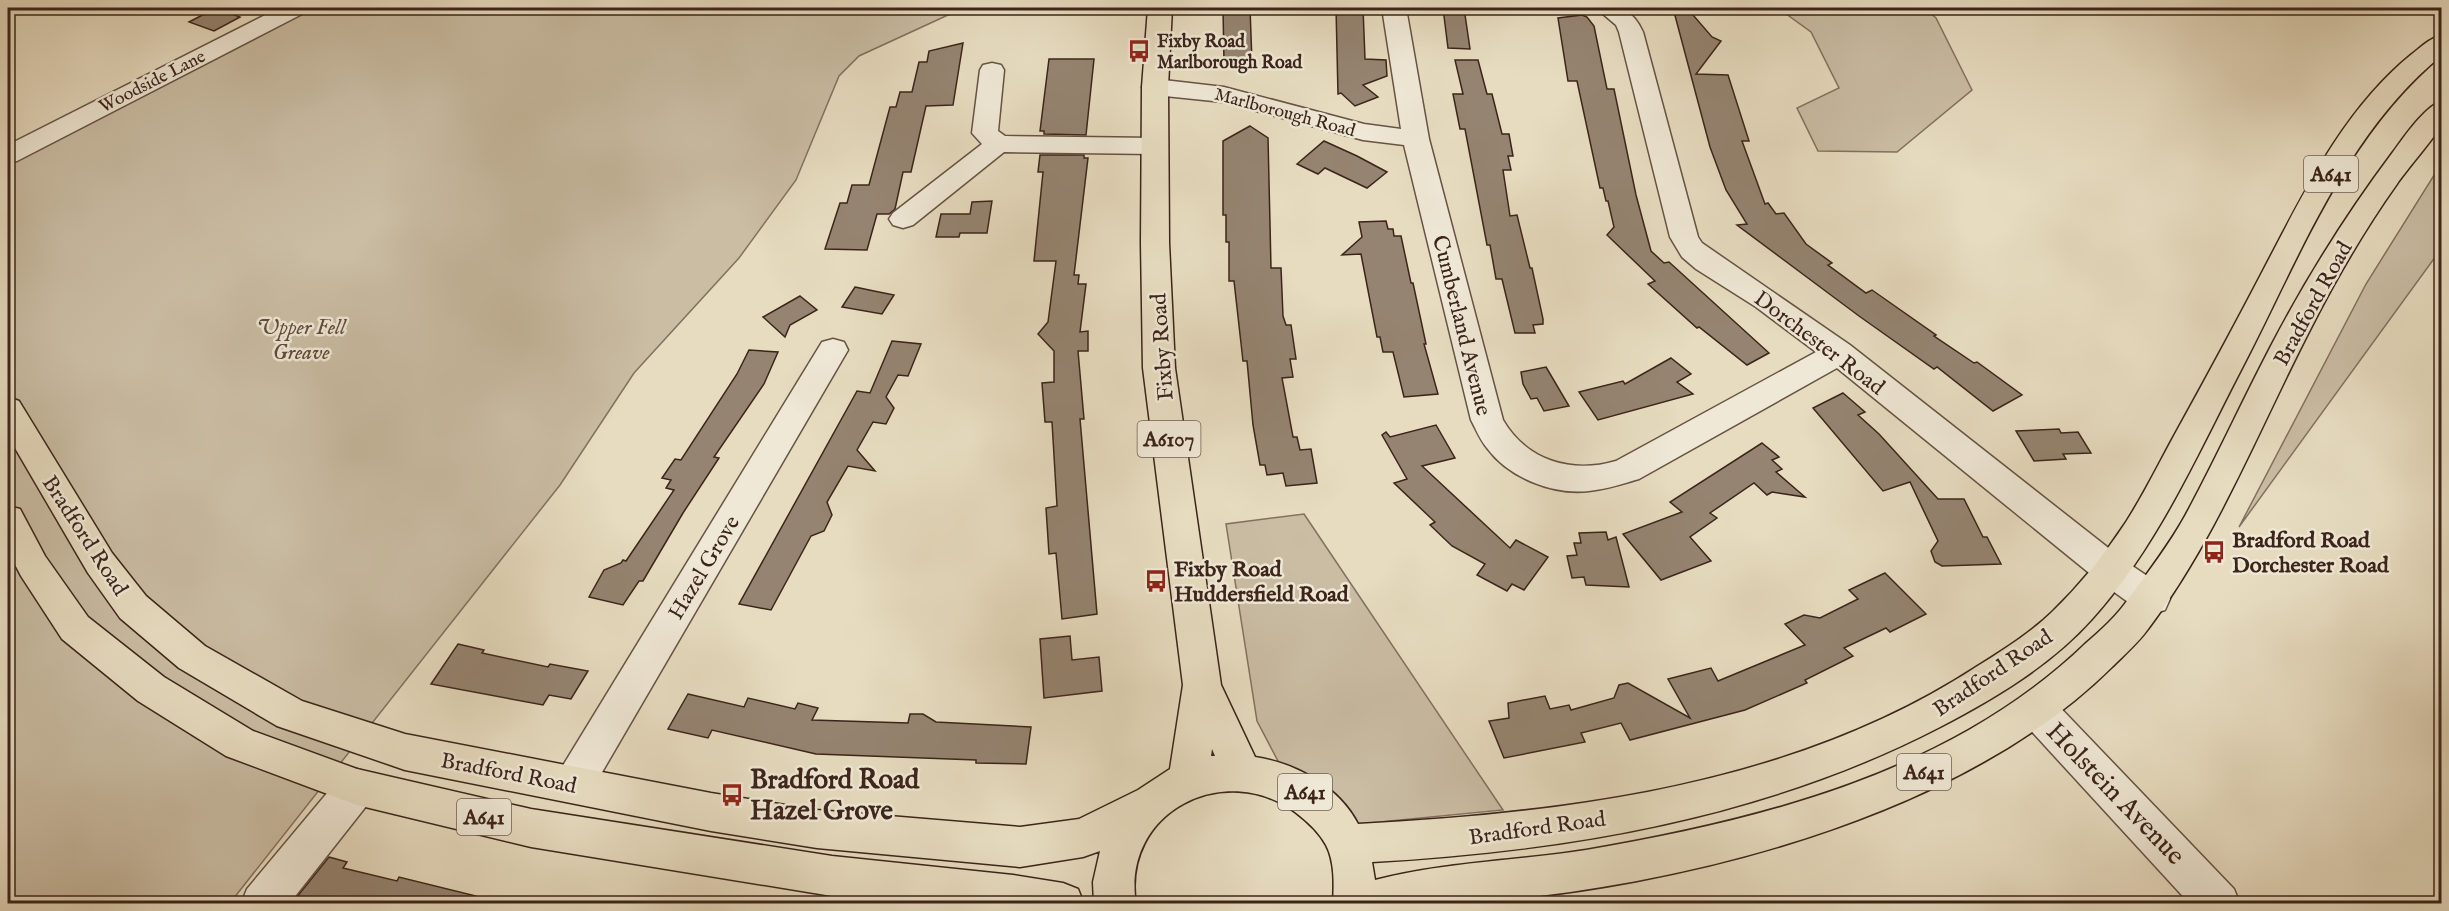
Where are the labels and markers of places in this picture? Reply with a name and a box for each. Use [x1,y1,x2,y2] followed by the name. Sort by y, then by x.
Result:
[1157,31,1302,75] place label: Fixby Road Marlborough Road
[1126,38,1152,64] bus stop icon: Fixby Road Marlborough Road
[2232,527,2390,580] place label: Bradford Road Dorchester Road
[2201,539,2227,565] bus stop icon: Bradford Road Dorchester Road
[1174,556,1350,609] place label: Fixby Road Huddersfield Road
[1143,568,1169,594] bus stop icon: Fixby Road Huddersfield Road
[750,764,920,829] place label: Bradford Road Hazel Grove
[719,782,745,808] bus stop icon: Bradford Road Hazel Grove

